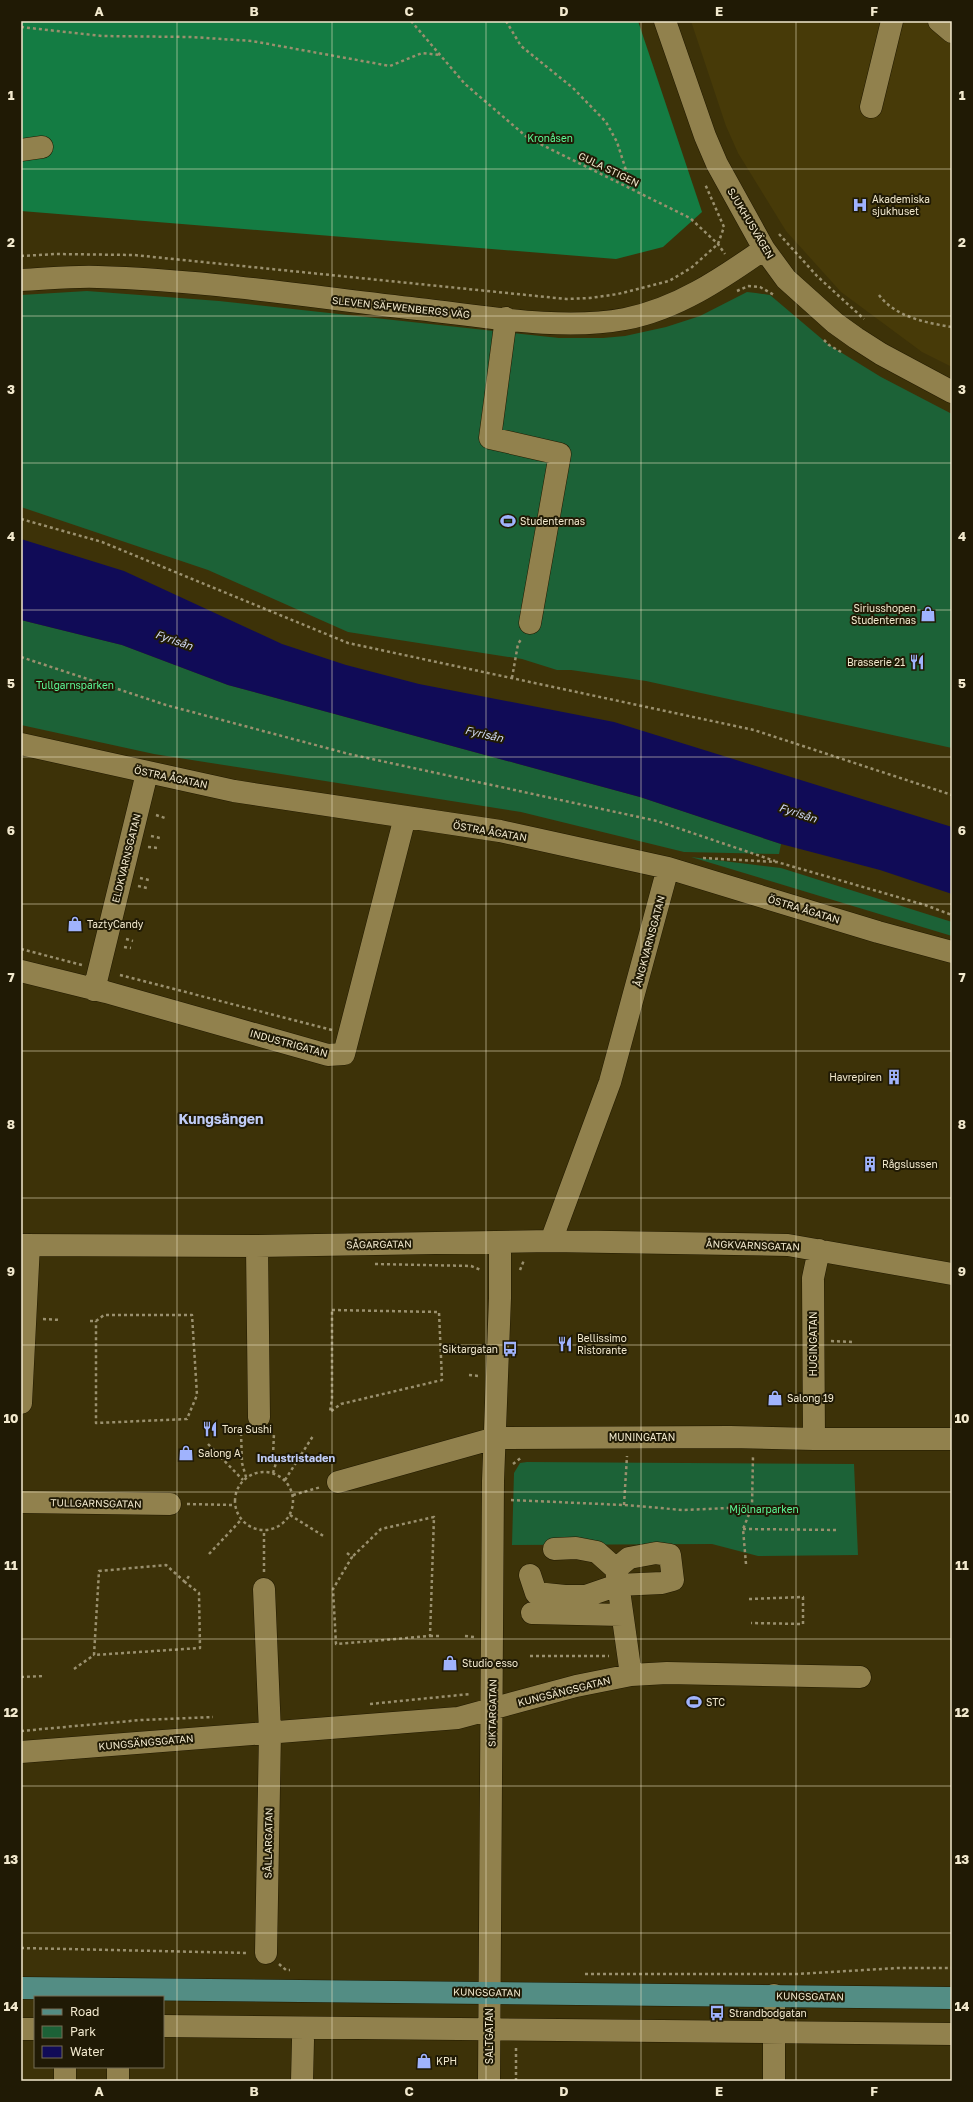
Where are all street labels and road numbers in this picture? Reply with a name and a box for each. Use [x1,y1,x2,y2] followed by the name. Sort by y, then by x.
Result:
[577,149,641,189] street label: GULA STIGEN
[725,185,778,261] street label: SJUKHUSVÄGEN
[331,293,471,320] street label: SLEVEN SÄFWENBERGS VÄG
[133,762,209,791] street label: ÖSTRA ÅGATAN
[109,812,143,904] street label: ELDKVARNSGATAN
[452,818,528,843] street label: ÖSTRA ÅGATAN
[766,891,842,926] street label: ÖSTRA ÅGATAN
[630,894,667,988] street label: ÅNGKVARNSGATAN
[249,1027,329,1059] street label: INDUSTRIGATAN
[346,1236,412,1251] street label: SÅGARGATAN
[706,1236,800,1253] street label: ÅNGKVARNSGATAN
[807,1311,819,1377] street label: HUGINGATAN
[609,1431,675,1443] street label: MUNINGATAN
[50,1496,142,1510] street label: TULLGARNSGATAN
[516,1673,612,1708] street label: KUNGSÄNGSGATAN
[485,1679,499,1747] street label: SIKTARGATAN
[98,1731,194,1752] street label: KUNGSÄNGSGATAN
[260,1808,275,1878] street label: SÅLLARGATAN
[453,1985,521,1999] street label: KUNGSGATAN
[776,1989,844,2003] street label: KUNGSGATAN
[483,2008,495,2064] street label: SALTGATAN

